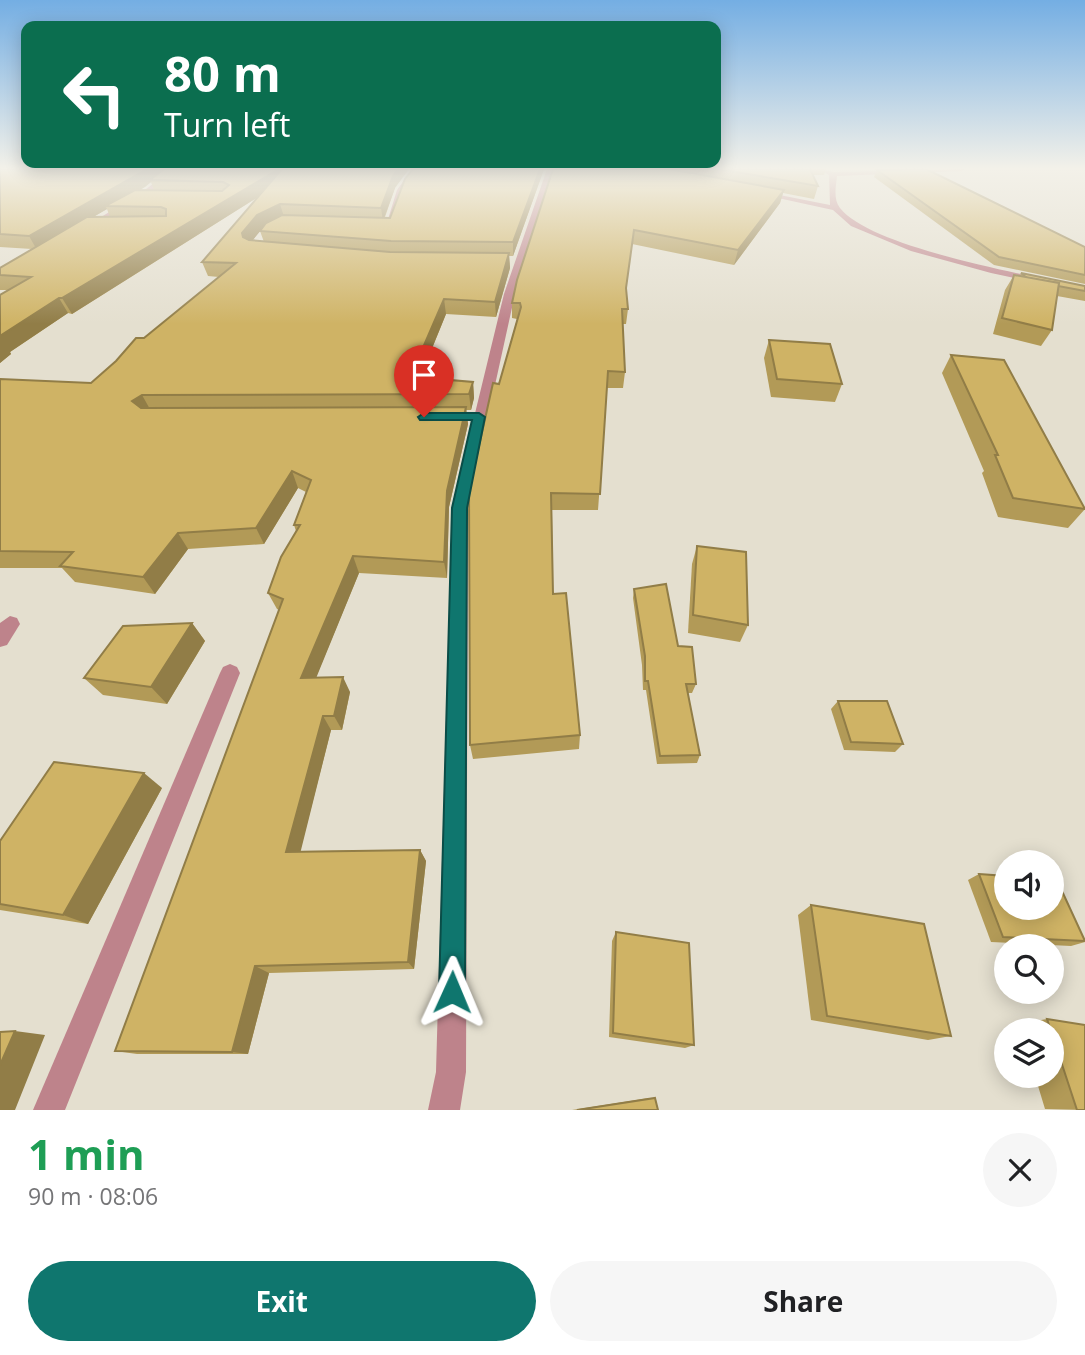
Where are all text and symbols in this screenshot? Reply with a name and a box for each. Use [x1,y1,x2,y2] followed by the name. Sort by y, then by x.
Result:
[164,40,281,106] text: 80 m
[49,49,140,140] icon: left
[164,103,290,146] text: Turn left
[394,345,454,417] pin
[405,356,443,394] icon: arrive
[994,850,1064,1088] map controls
[994,850,1064,920] button: sound
[994,934,1064,1004] button: search
[415,955,489,1029] position arrow
[994,1018,1064,1088] button: layers
[28,1125,145,1182] text: 1 min
[983,1133,1057,1207] button: close
[28,1180,158,1212] text: 90 m · 08:06
[28,1261,536,1341] button: Exit
[550,1261,1057,1341] button: Share

